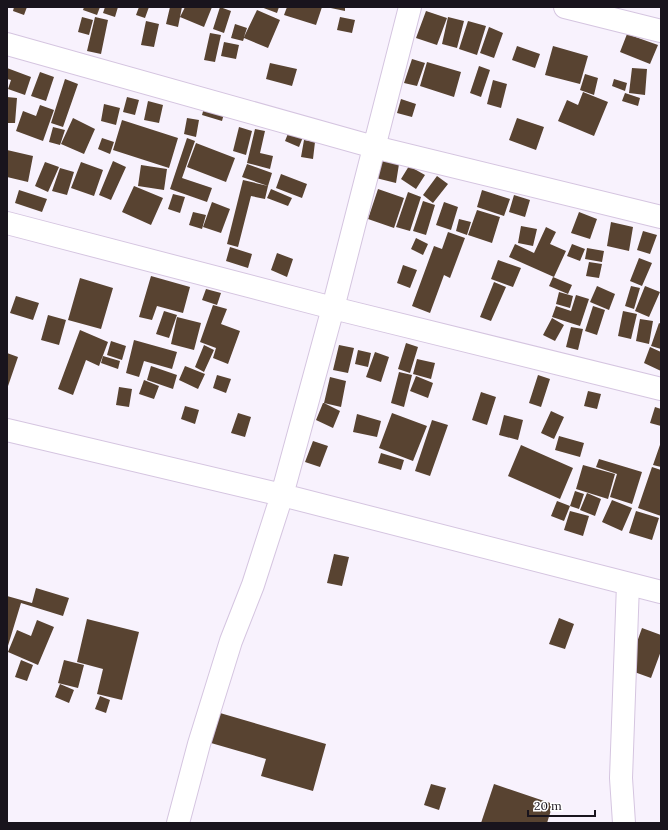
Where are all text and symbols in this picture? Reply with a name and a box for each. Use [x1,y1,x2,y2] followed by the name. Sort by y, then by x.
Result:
[528,792,595,818] scale bar
[534,798,562,813] text: 20 m

